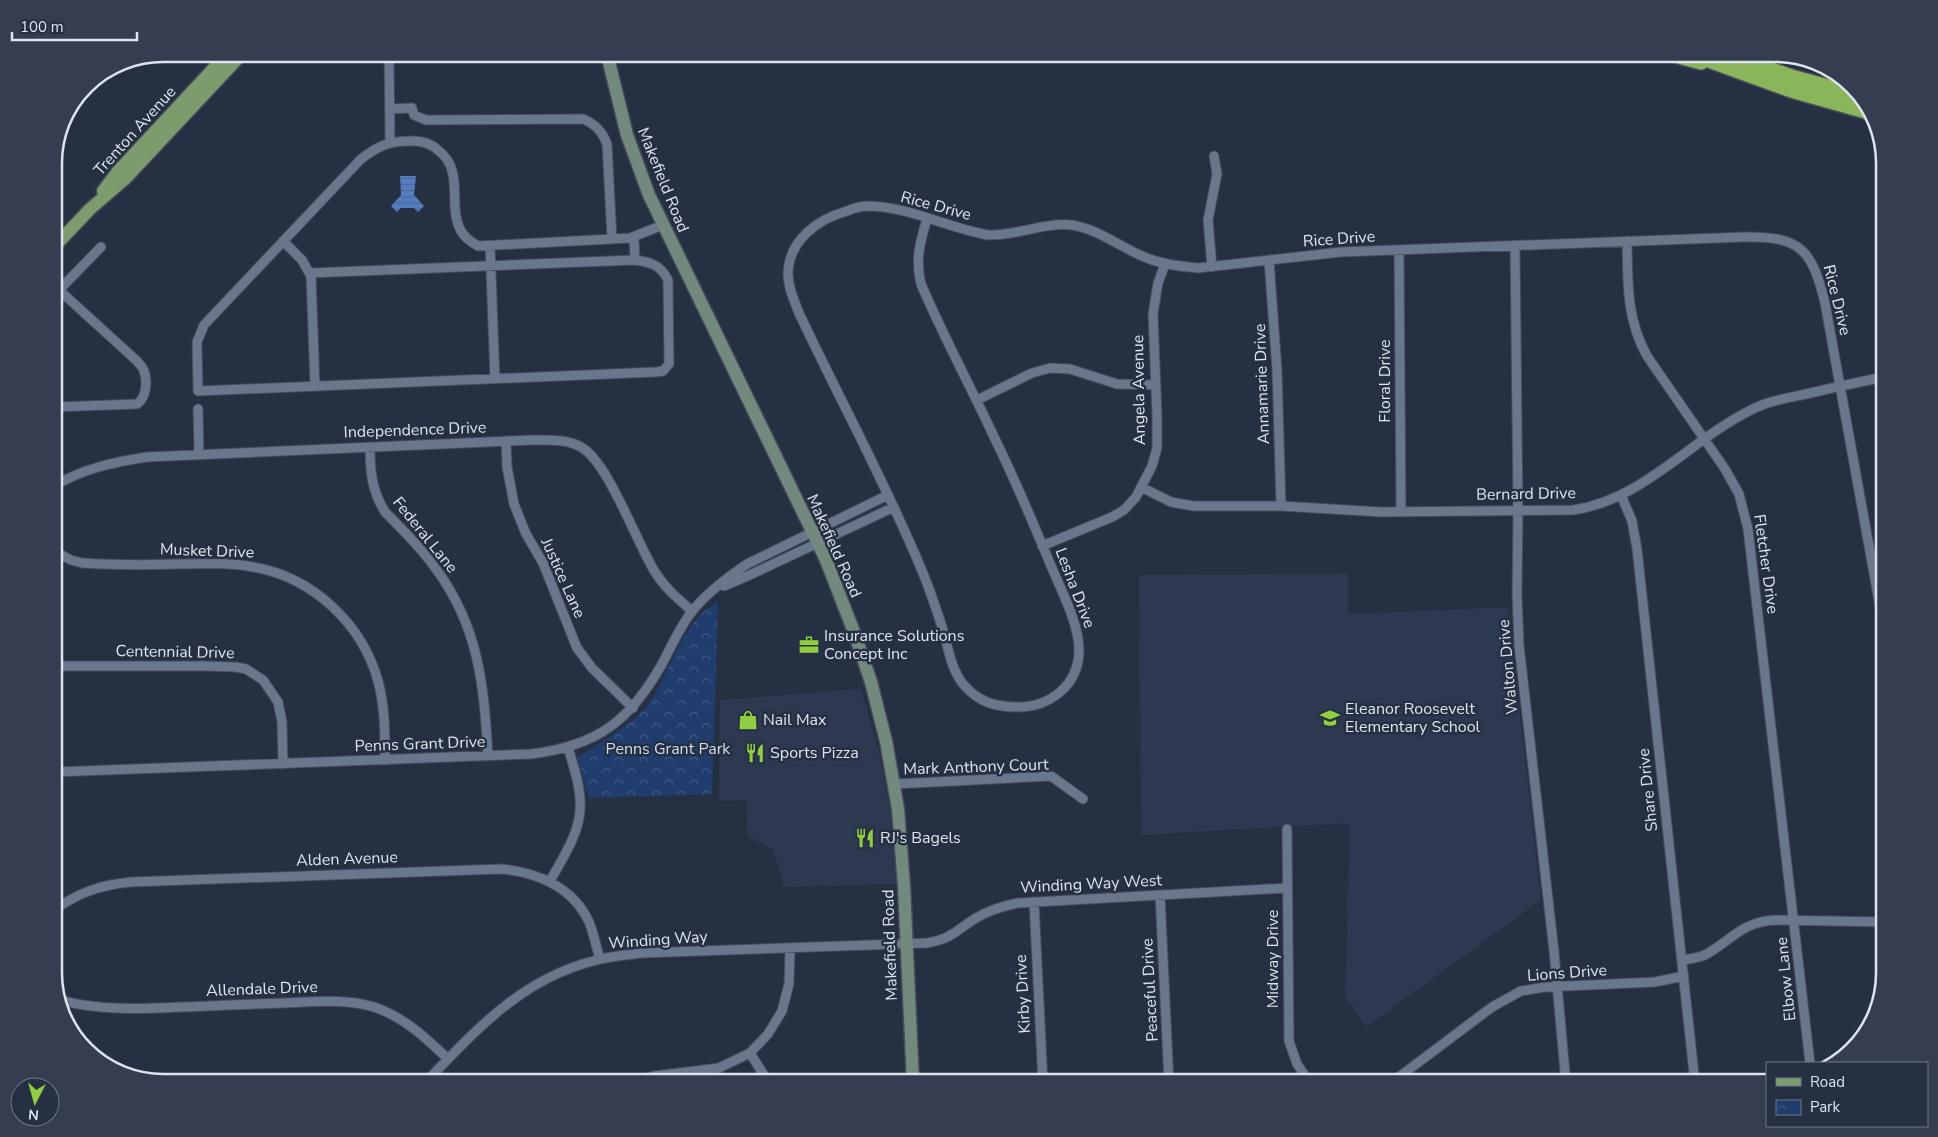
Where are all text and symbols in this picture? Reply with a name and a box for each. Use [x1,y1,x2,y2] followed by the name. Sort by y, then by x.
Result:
[12,10,138,42] scale bar
[20,17,64,37] text: 100 m
[89,81,181,181] street label: Trenton Avenue
[632,124,694,236] street label: Makefield Road
[898,186,974,226] street label: Rice Drive
[1302,226,1376,252] street label: Rice Drive
[1818,262,1856,338] street label: Rice Drive
[1249,323,1275,445] street label: Annamarie Drive
[1127,335,1151,445] street label: Angela Avenue
[1374,339,1396,423] street label: Floral Drive
[343,417,487,443] street label: Independence Drive
[1476,482,1576,506] street label: Bernard Drive
[801,491,867,601] street label: Makefield Road
[387,492,463,578] street label: Federal Lane
[1748,513,1784,615] street label: Fletcher Drive
[535,533,590,622] street label: Justice Lane
[159,538,255,564] street label: Musket Drive
[1050,545,1100,631] street label: Lesha Drive
[1493,619,1523,715] street label: Walton Drive
[824,625,964,665] place label: Insurance Solutions Concept Inc
[798,634,820,656] office icon: Insurance Solutions Concept Inc
[115,640,235,664] street label: Centennial Drive
[1345,698,1481,738] place label: Eleanor Roosevelt Elementary School
[1319,707,1341,729] school or university icon: Eleanor Roosevelt Elementary School
[737,709,759,731] shop icon: Nail Max
[763,709,827,731] place label: Nail Max
[354,731,486,757] street label: Penns Grant Drive
[606,738,731,760] park label: Penns Grant Park
[744,742,766,764] restaurant icon: Sports Pizza
[770,742,859,764] place label: Sports Pizza
[1633,747,1663,833] street label: Share Drive
[903,753,1049,781] street label: Mark Anthony Court
[854,827,876,849] restaurant icon: RJ's Bagels
[880,827,961,849] place label: RJ's Bagels
[296,846,398,872] street label: Alden Avenue
[1020,869,1163,899] street label: Winding Way West
[877,889,903,1001] street label: Makefield Road
[1262,910,1284,1008] street label: Midway Drive
[608,926,709,954] street label: Winding Way
[1771,936,1801,1022] street label: Elbow Lane
[1136,938,1164,1042] street label: Peaceful Drive
[1010,954,1036,1034] street label: Kirby Drive
[1526,959,1608,987] street label: Lions Drive
[206,976,318,1002] street label: Allendale Drive
[1766,1062,1928,1127] legend
[1810,1072,1845,1092] text: Road
[10,1077,60,1127] north arrow
[1810,1097,1840,1117] text: Park
[27,1104,40,1124] text: N

